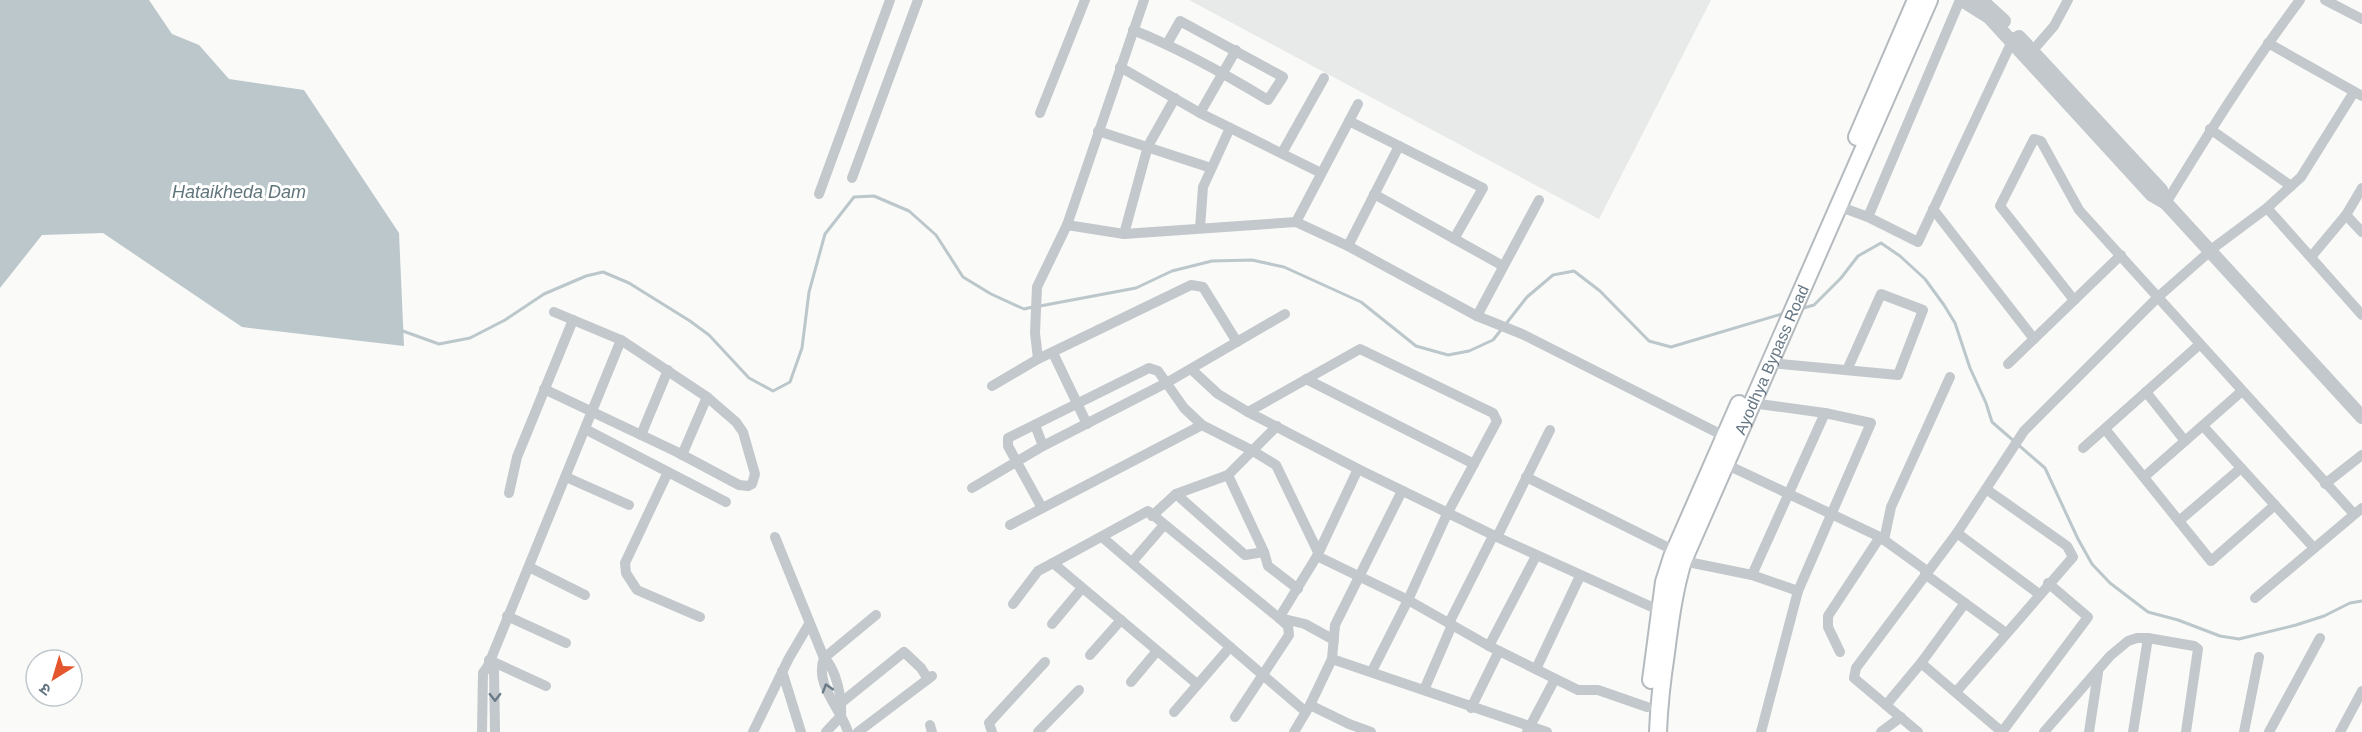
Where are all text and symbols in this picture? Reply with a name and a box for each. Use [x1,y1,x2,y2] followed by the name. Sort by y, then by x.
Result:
[172,182,306,202] water label: Hataikheda Dam
[1731,282,1812,437] street label: Ayodhya Bypass Road
[24,648,84,708] north arrow
[36,680,54,699] text: उ
[821,683,834,694] one-way arrow
[489,693,501,702] one-way arrow

